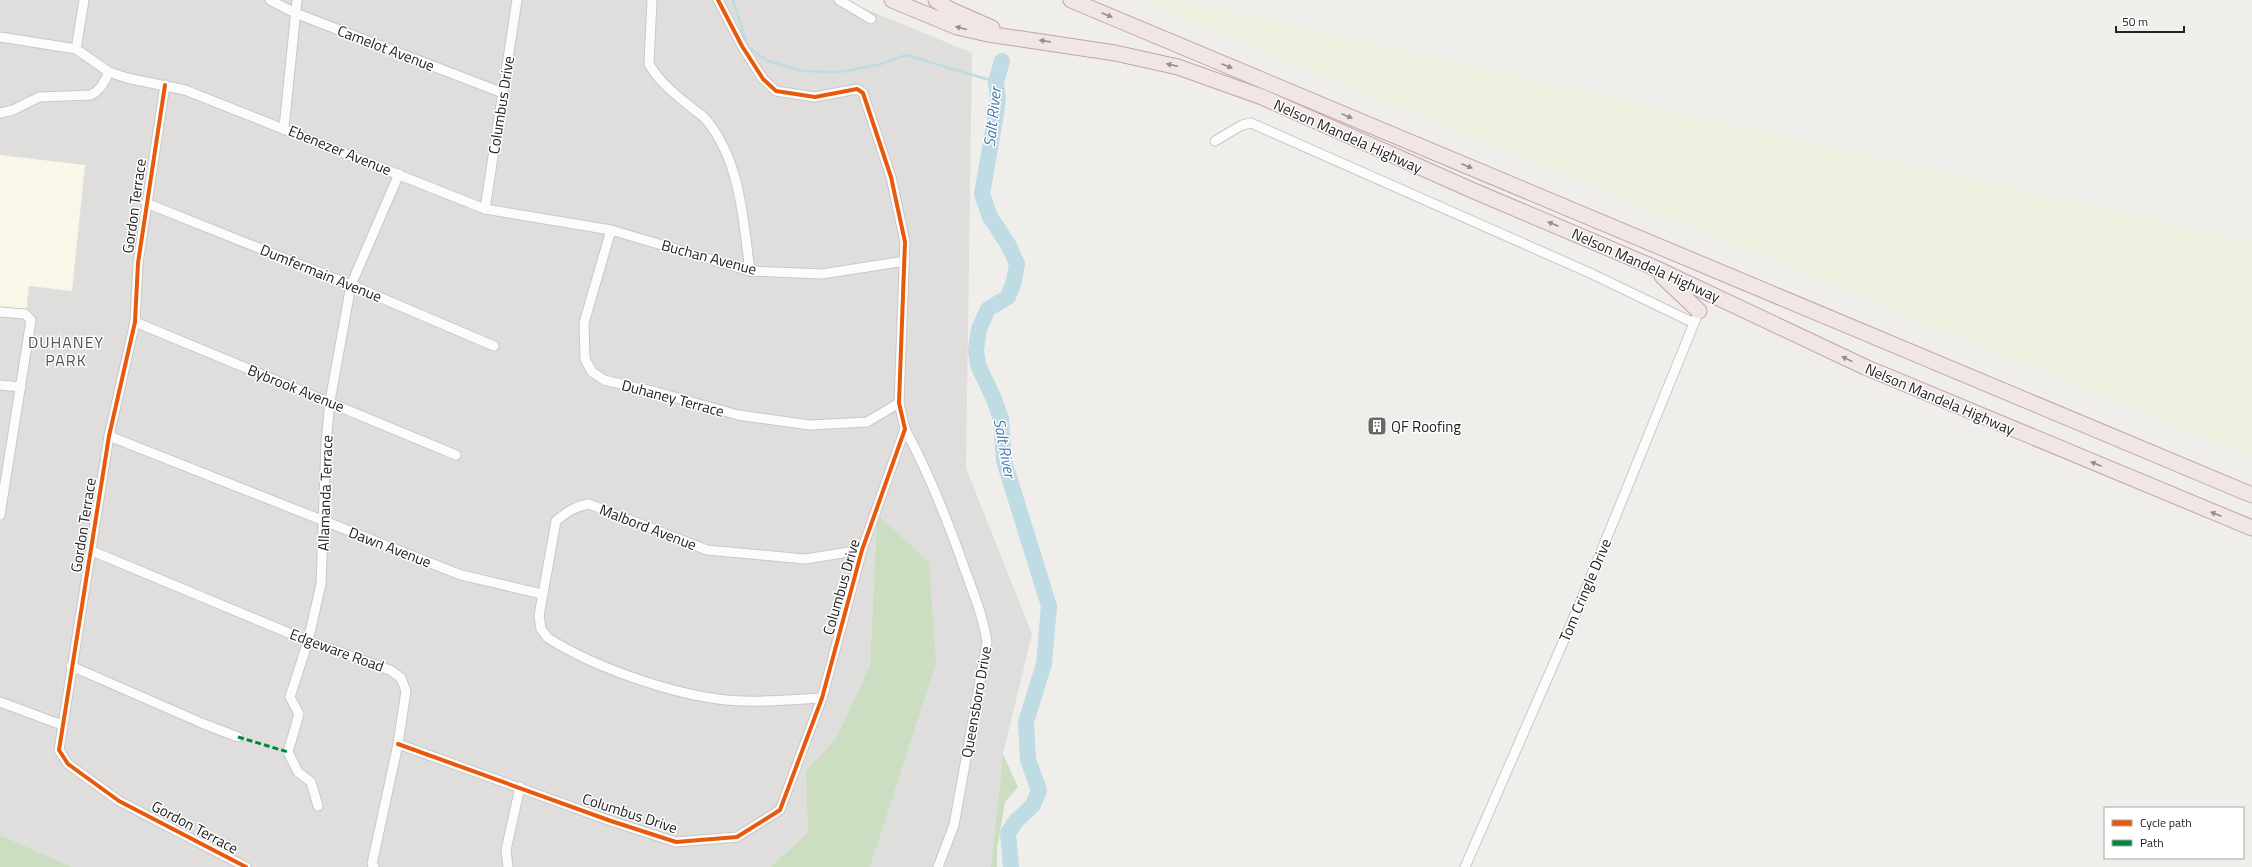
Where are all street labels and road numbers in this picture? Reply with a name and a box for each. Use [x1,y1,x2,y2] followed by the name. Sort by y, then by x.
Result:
[334,19,438,77] street label: Camelot Avenue
[482,54,520,156] street label: Columbus Drive
[1270,93,1426,179] street label: Nelson Mandela Highway
[285,119,395,181] street label: Ebenezer Avenue
[116,157,152,255] street label: Gordon Terrace
[1568,222,1724,308] street label: Nelson Mandela Highway
[659,233,759,281] street label: Buchan Avenue
[257,238,385,308] street label: Dumfermain Avenue
[1862,357,2018,441] street label: Nelson Mandela Highway
[244,358,348,418] street label: Bybrook Avenue
[619,373,727,423] street label: Duhaney Terrace
[311,434,339,552] street label: Allamanda Terrace
[64,476,102,574] street label: Gordon Terrace
[596,498,700,556] street label: Malbord Avenue
[345,521,435,573] street label: Dawn Avenue
[1553,535,1617,645] street label: Tom Cringle Drive
[816,536,866,638] street label: Columbus Drive
[287,622,387,678] street label: Edgeware Road
[955,644,997,760] street label: Queensboro Drive
[579,787,681,839] street label: Columbus Drive
[147,794,243,860] street label: Gordon Terrace

